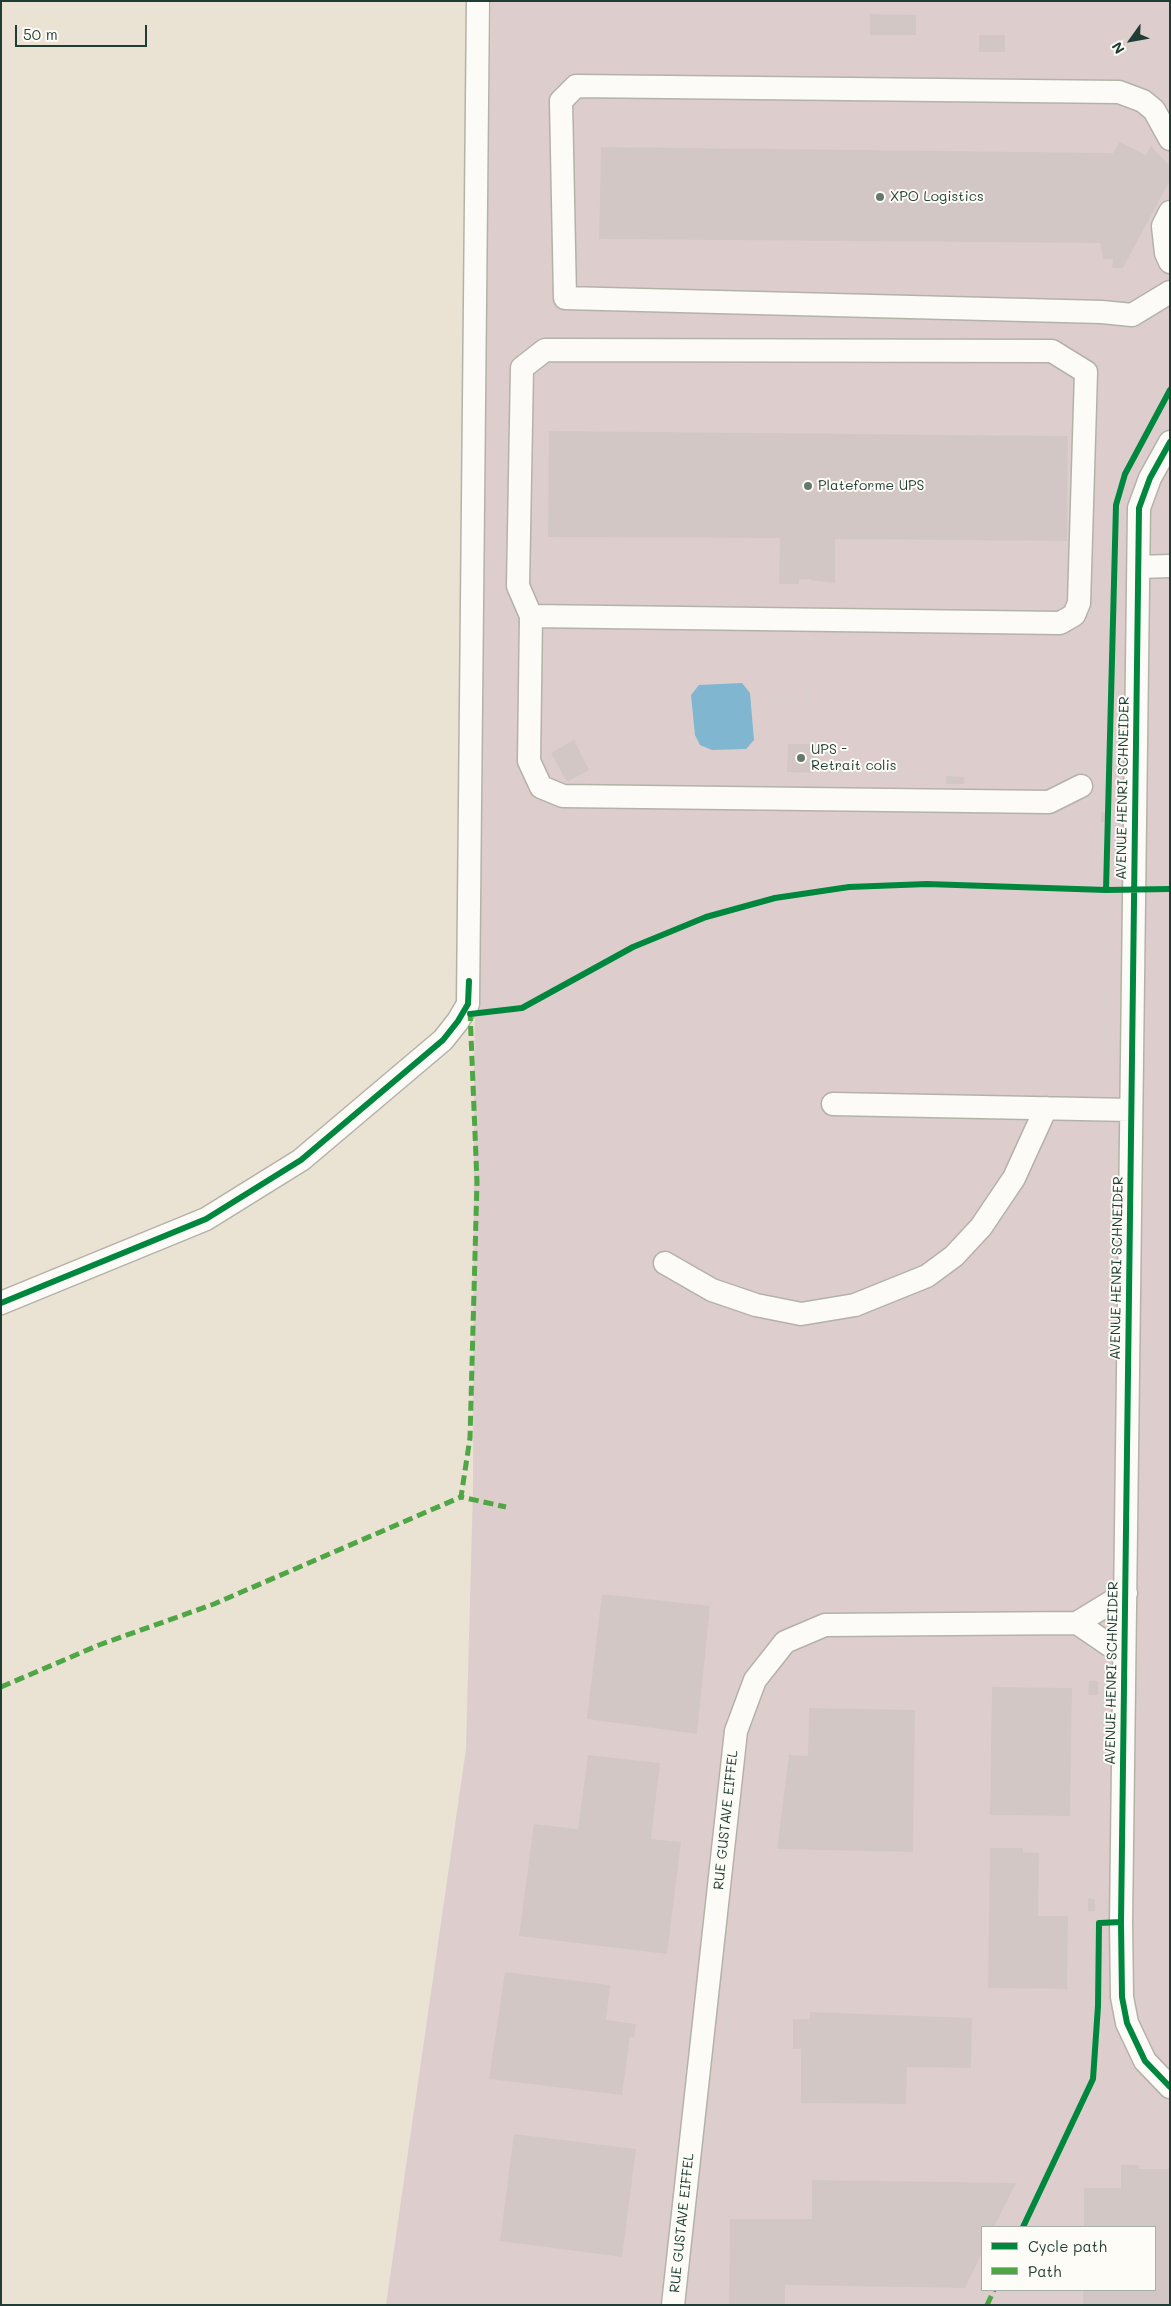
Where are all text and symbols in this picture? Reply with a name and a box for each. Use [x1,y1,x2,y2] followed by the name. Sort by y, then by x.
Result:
[18,15,150,47] scale bar
[1106,15,1156,65] north arrow
[23,24,58,44] text: 50 m
[1107,39,1129,58] text: N
[890,189,984,205] place label: XPO Logistics
[874,191,886,203] marker: XPO Logistics
[818,478,924,494] place label: Plateforme UPS
[802,480,814,492] marker: Plateforme UPS
[1113,696,1133,880] street label: AVENUE HENRI SCHNEIDER
[811,742,897,774] place label: UPS - Retrait colis
[795,752,807,764] marker: UPS - Retrait colis
[1107,1176,1127,1360] street label: AVENUE HENRI SCHNEIDER
[1102,1581,1122,1765] street label: AVENUE HENRI SCHNEIDER
[710,1749,742,1891] street label: RUE GUSTAVE EIFFEL
[666,2152,698,2294] street label: RUE GUSTAVE EIFFEL
[981,2226,1156,2291] legend
[1028,2236,1107,2256] text: Cycle path
[1028,2261,1062,2281] text: Path

